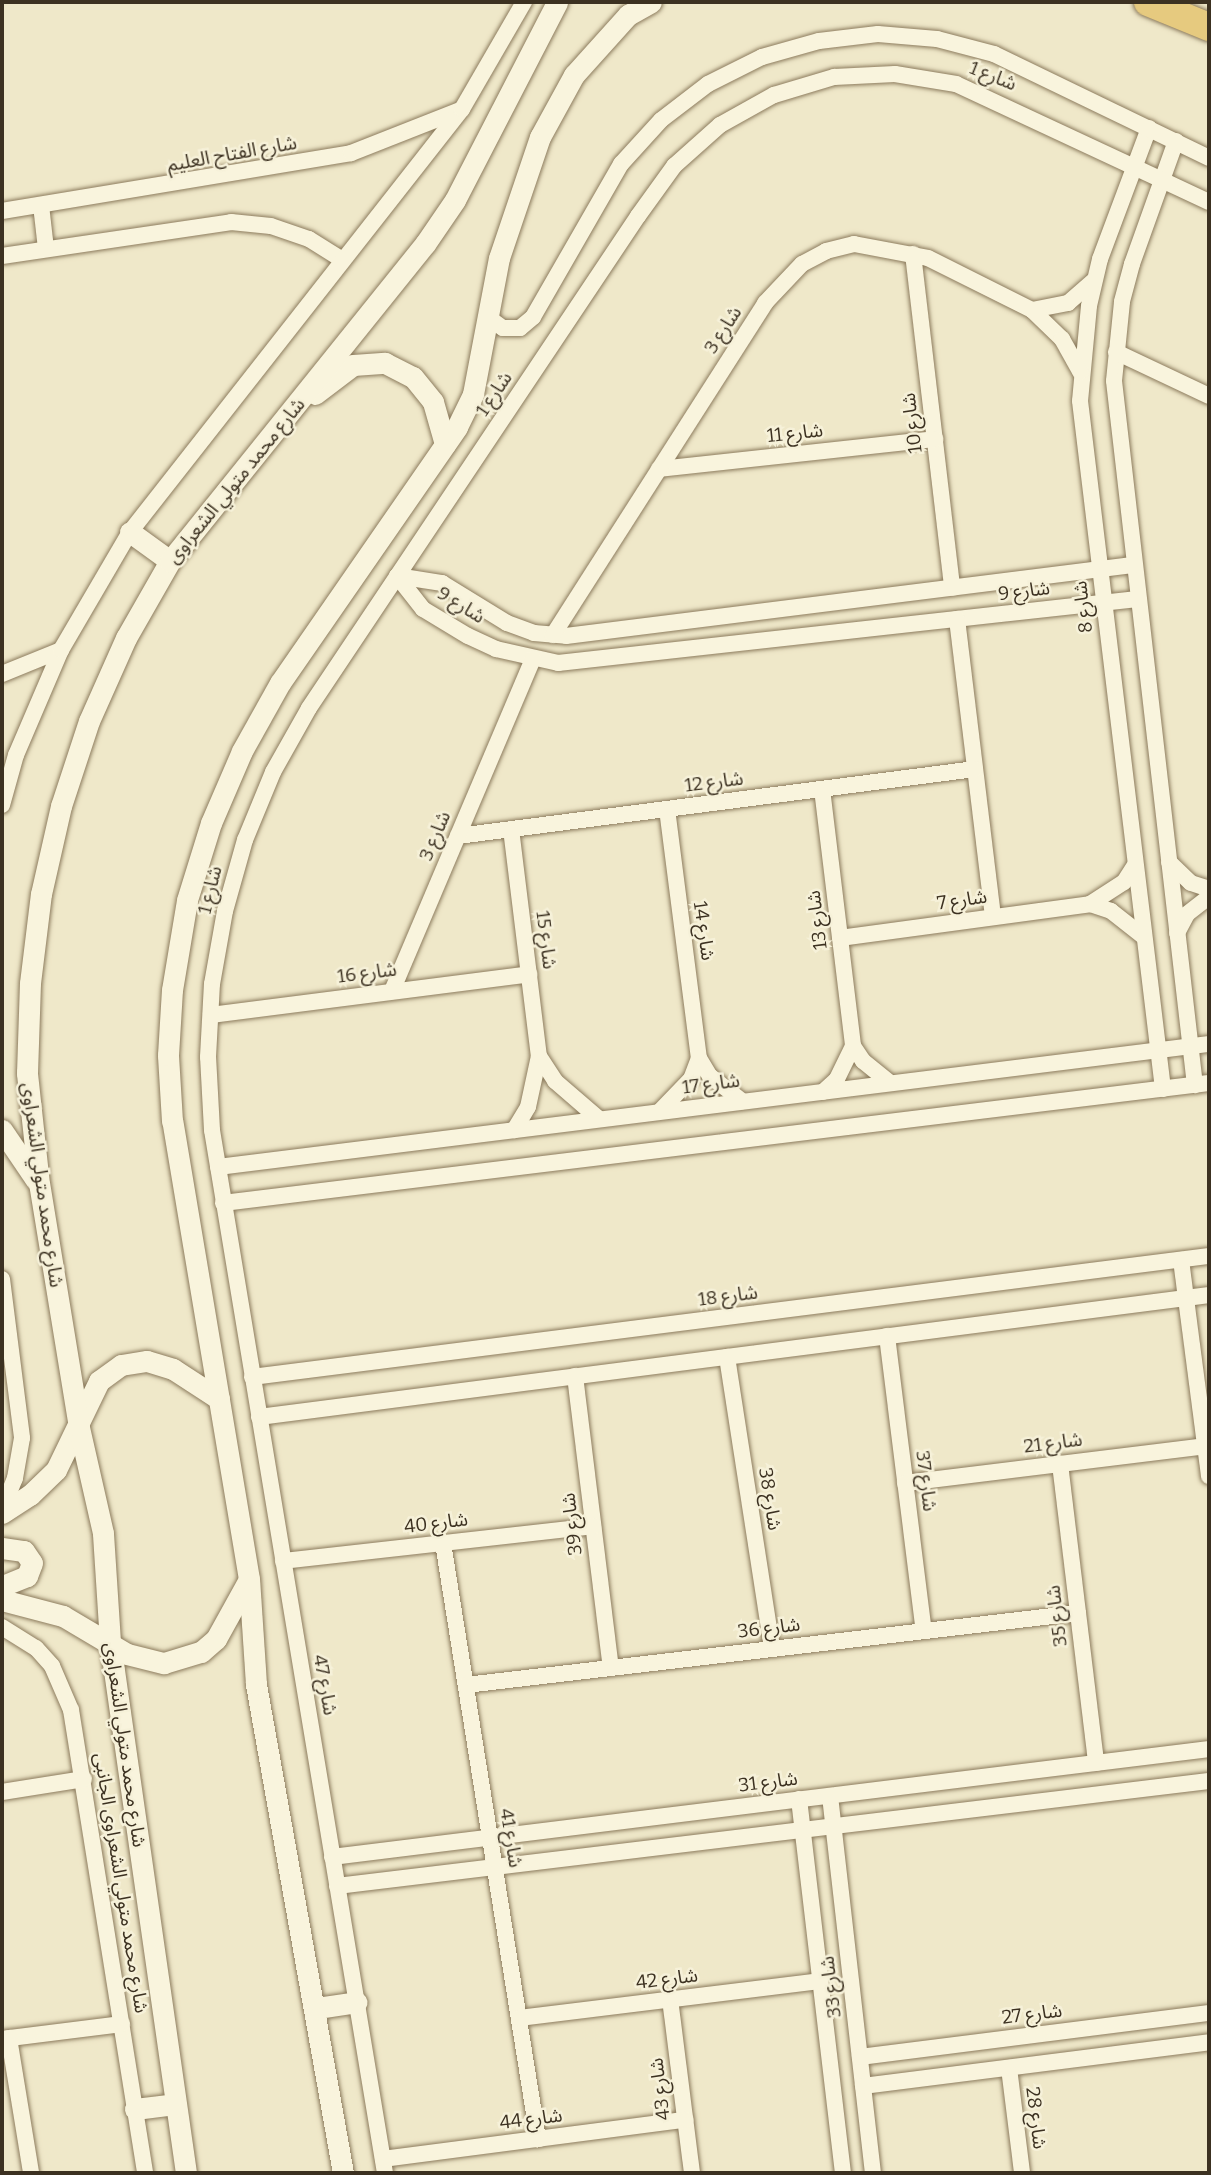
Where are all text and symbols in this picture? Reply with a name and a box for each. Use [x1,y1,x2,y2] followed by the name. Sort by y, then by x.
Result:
[966,56,1020,96] street label: شارع 1
[165,131,299,177] street label: شارع الفتاح العليم
[699,302,747,358] street label: شارع 3
[471,368,517,420] street label: شارع 1
[897,391,927,455] street label: شارع 10
[162,394,310,568] street label: شارع محمد متولي الشعراوى
[766,419,824,447] street label: شارع 11
[997,577,1051,605] street label: شارع 9
[1069,580,1097,634] street label: شارع 8
[433,582,489,628] street label: شارع 9
[683,767,745,797] street label: شارع 12
[414,808,456,864] street label: شارع 3
[193,864,227,916] street label: شارع 1
[935,885,989,915] street label: شارع 7
[802,889,832,951] street label: شارع 13
[689,900,719,962] street label: شارع 14
[531,909,561,971] street label: شارع 15
[336,958,398,988] street label: شارع 16
[681,1069,741,1099] street label: شارع 17
[16,1081,68,1289] street label: شارع محمد متولي الشعراوى
[697,1281,759,1311] street label: شارع 18
[1022,1428,1084,1458] street label: شارع 21
[911,1449,941,1513] street label: شارع 37
[754,1466,786,1532] street label: شارع 38
[557,1491,587,1557] street label: شارع 39
[403,1508,469,1538] street label: شارع 40
[1042,1584,1072,1648] street label: شارع 35
[736,1613,802,1643] street label: شارع 36
[99,1641,151,1849] street label: شارع محمد متولي الشعراوى
[308,1653,342,1717] street label: شارع 47
[89,1751,153,2015] street label: شارع محمد متولي الشعراوى الجانبى
[737,1767,799,1797] street label: شارع 31
[495,1807,527,1869] street label: شارع 41
[816,1955,846,2019] street label: شارع 33
[635,1964,699,1994] street label: شارع 42
[1001,1999,1063,2029] street label: شارع 27
[645,2056,675,2122] street label: شارع 43
[1021,2086,1051,2150] street label: شارع 28
[498,2104,564,2134] street label: شارع 44

